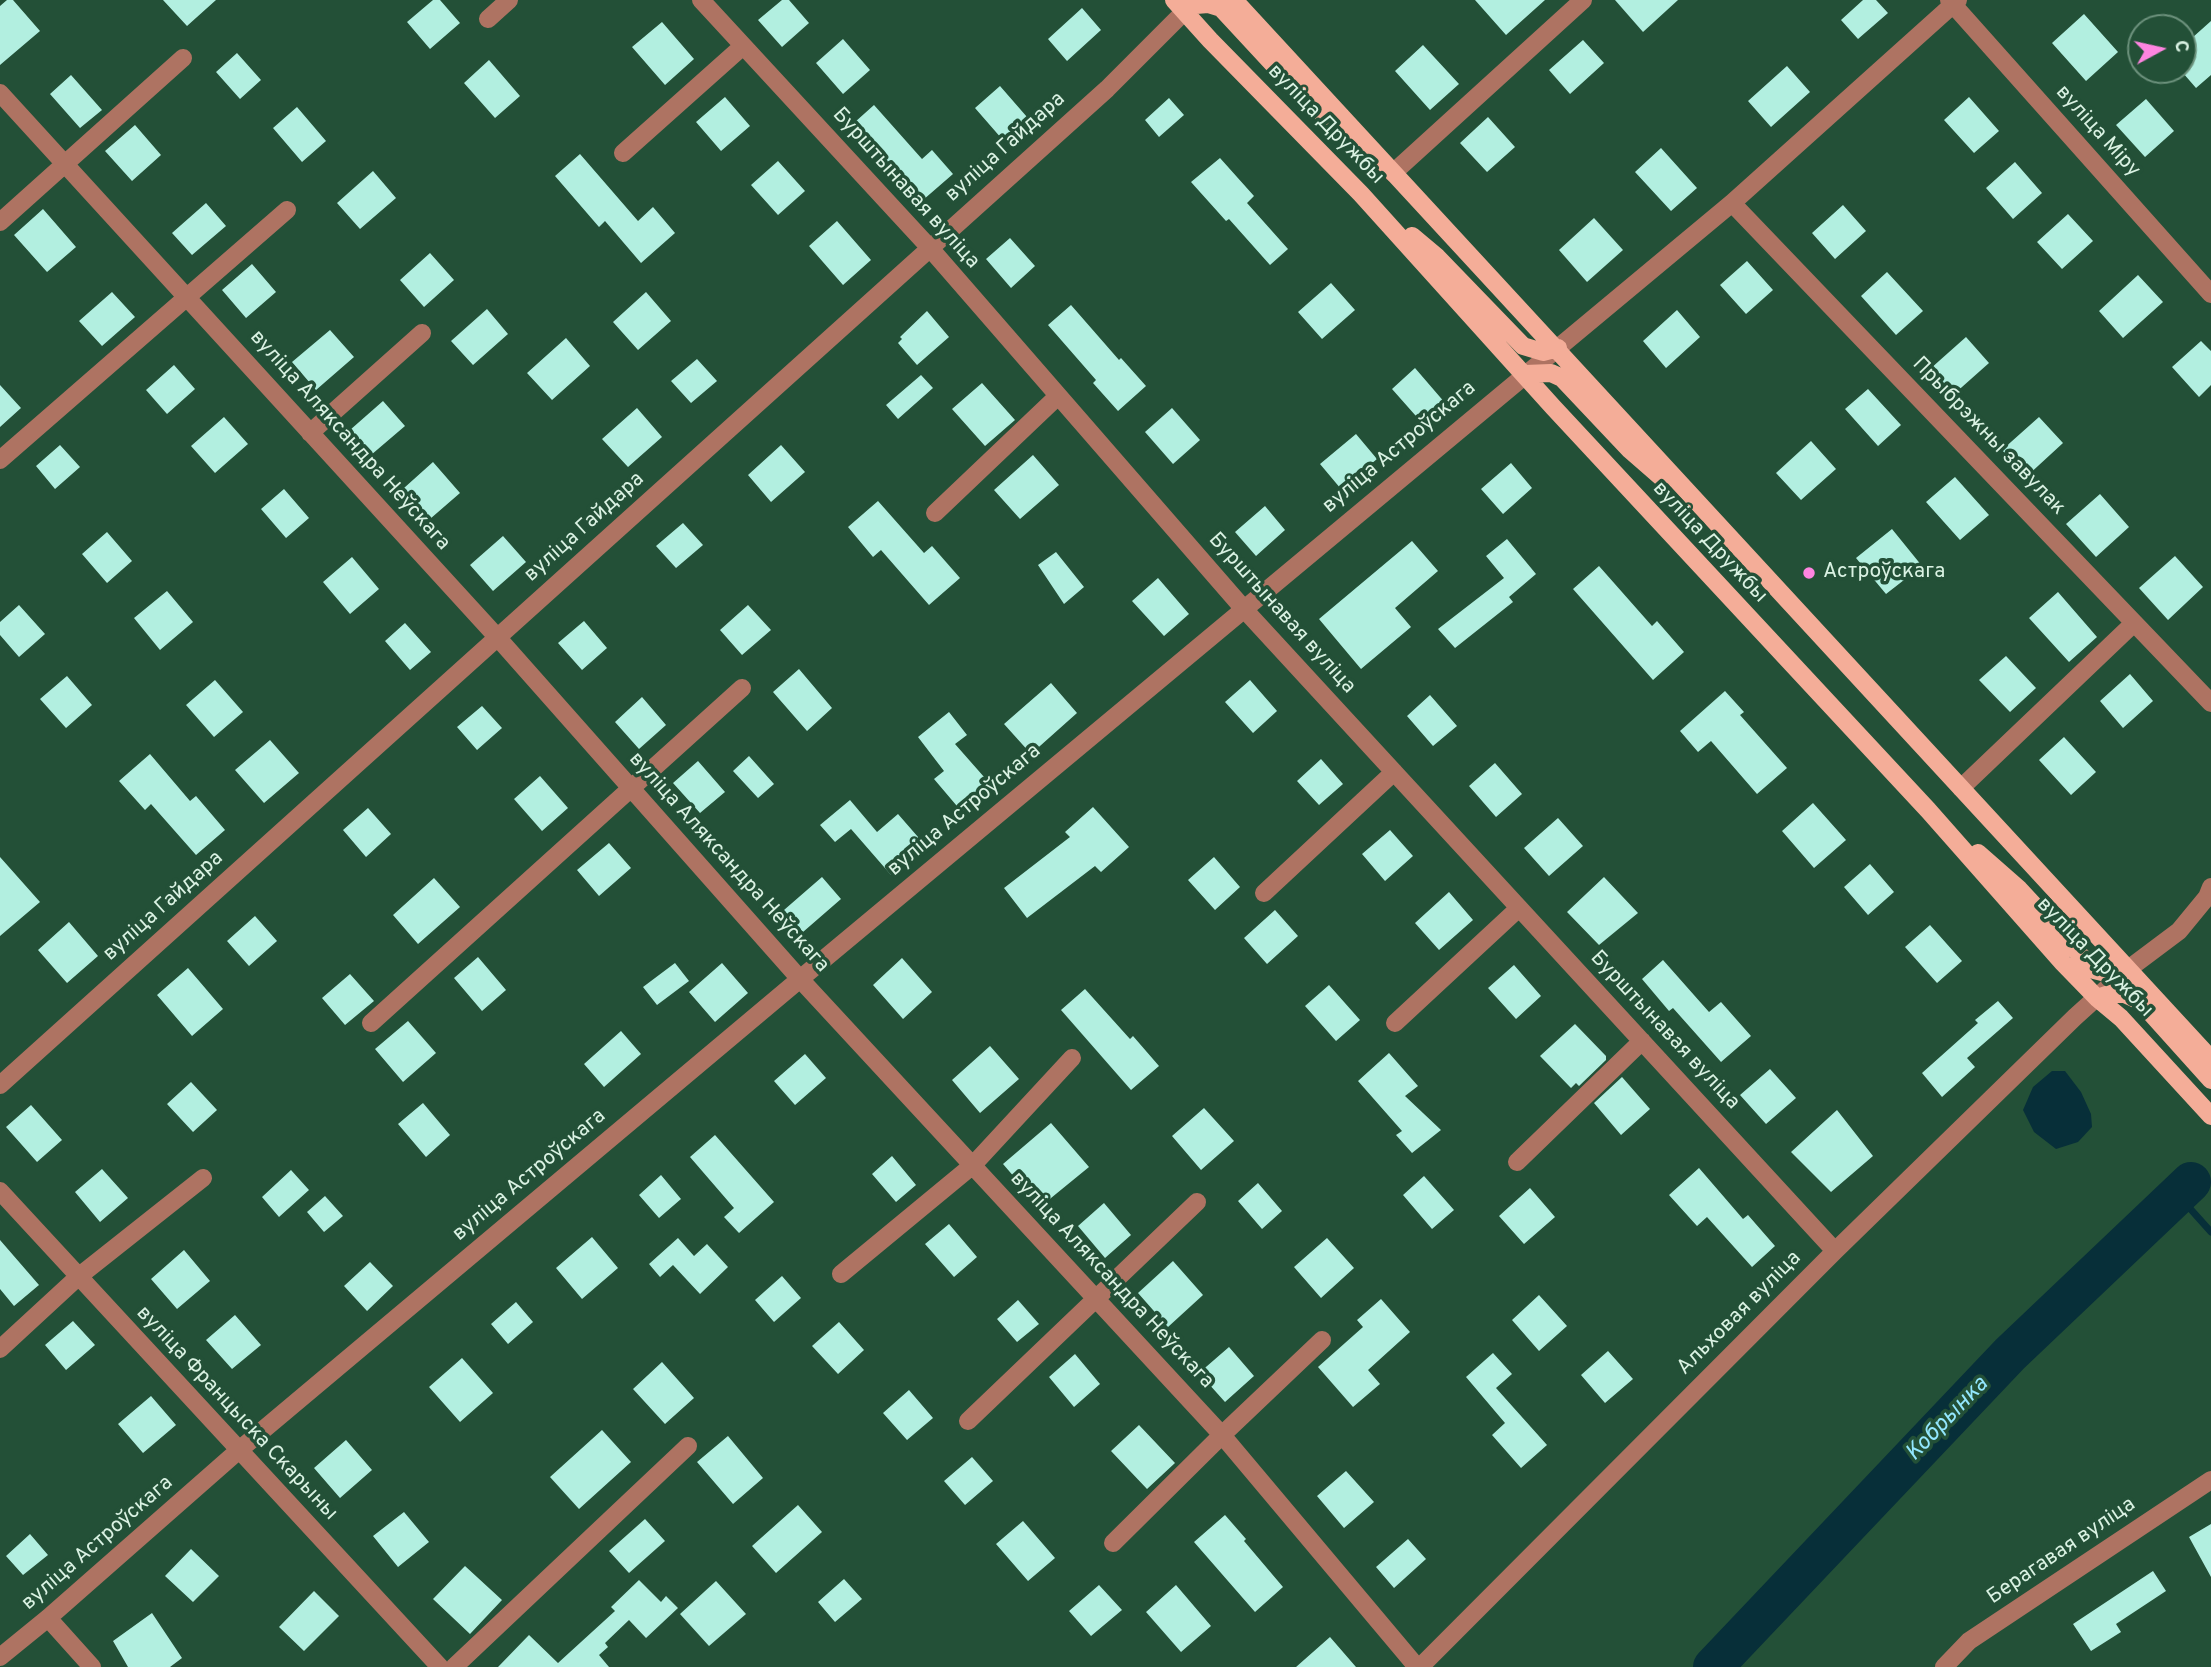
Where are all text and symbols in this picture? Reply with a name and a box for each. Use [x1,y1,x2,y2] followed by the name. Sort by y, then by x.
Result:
[2127,14,2197,84] north arrow
[2168,39,2194,54] text: С
[1261,60,1389,190] street label: вуліца Дружбы
[2049,81,2145,183] street label: вуліца Міру
[941,88,1071,208] street label: вуліца Гайдара
[826,103,984,275] street label: Бурштынавая вуліца
[243,326,455,556] street label: вуліца Аляксандра Неўскага
[1906,353,2070,521] street label: Прыбрэжны завулак
[1318,377,1482,519] street label: вуліца Астроўскага
[520,468,650,588] street label: вуліца Гайдара
[1646,477,1772,609] street label: вуліца Дружбы
[1202,528,1360,700] street label: Бурштынавая вуліца
[1823,560,1945,586] place label: Астроўскага
[1801,565,1817,581] marker: Астроўскага
[883,740,1047,882] street label: вуліца Астроўскага
[622,748,834,978] street label: вуліца Аляксандра Неўскага
[99,847,229,967] street label: вуліца Гайдара
[2030,893,2158,1023] street label: вуліца Дружбы
[1584,946,1744,1116] street label: Бурштынавая вуліца
[448,1105,612,1247] street label: вуліца Астроўскага
[1004,1167,1218,1395] street label: вуліца Аляксандра Неўскага
[1673,1247,1807,1381] street label: Альховая вуліца
[130,1302,342,1526] street label: вуліца Францыска Скарыны
[1901,1372,1995,1468] water label: Кобрынка
[17,1471,179,1617] street label: вуліца Астроўскага
[1983,1493,2141,1611] street label: Берагавая вуліца

